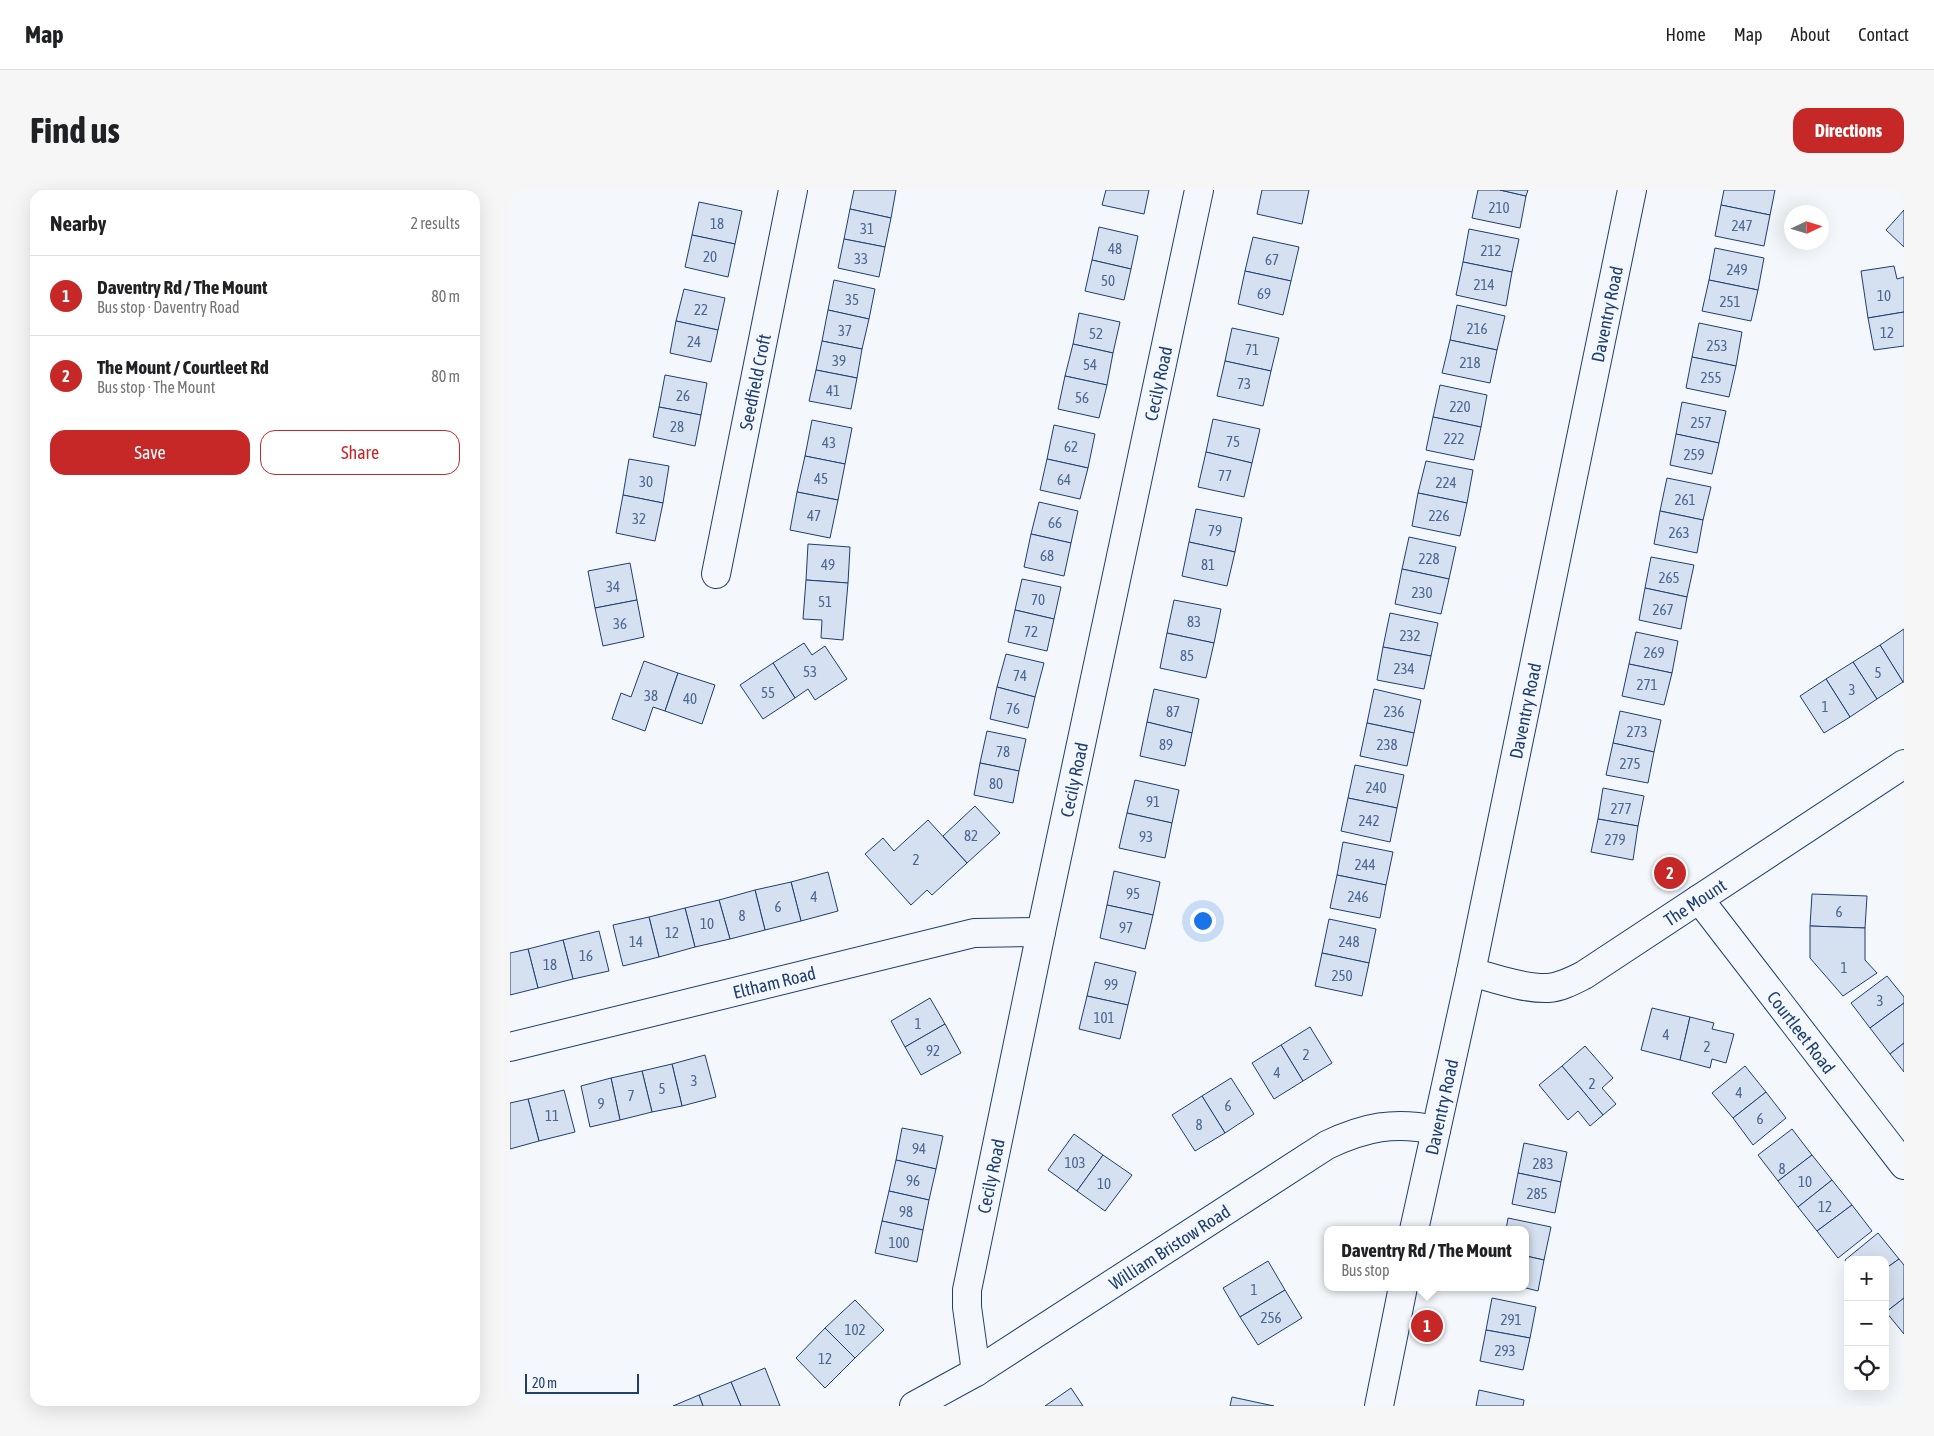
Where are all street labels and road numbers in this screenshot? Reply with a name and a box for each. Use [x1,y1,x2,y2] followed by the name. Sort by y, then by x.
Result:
[1586,264,1627,364] street label: Daventry Road
[735,332,774,432] street label: Seedfield Croft
[1140,344,1176,423] street label: Cecily Road
[1505,661,1545,761] street label: Daventry Road
[1055,740,1092,819] street label: Cecily Road
[1660,874,1730,930] street label: The Mount
[731,962,818,1002] street label: Eltham Road
[1763,987,1840,1077] street label: Courtleet Road
[1420,1057,1462,1157] street label: Daventry Road
[973,1137,1009,1215] street label: Cecily Road
[1105,1200,1234,1294] street label: William Bristow Road

